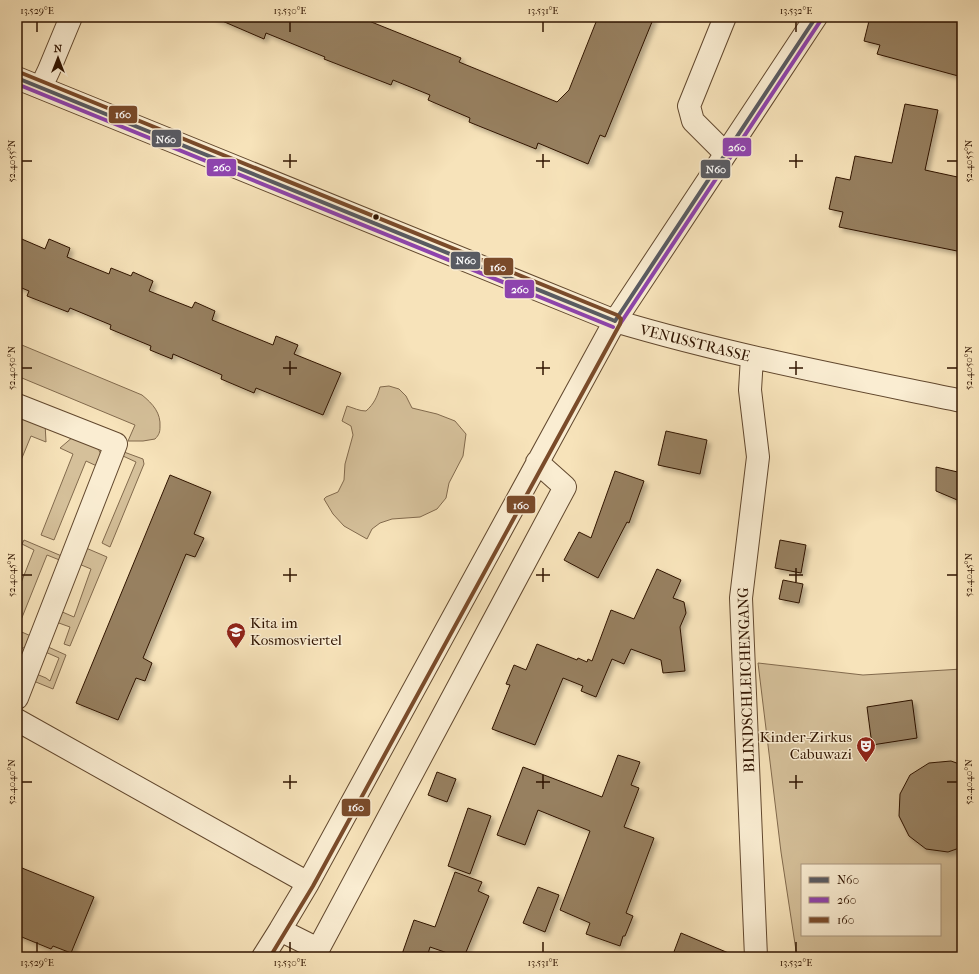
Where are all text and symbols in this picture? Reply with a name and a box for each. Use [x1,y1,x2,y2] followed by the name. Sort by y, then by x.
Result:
[20,5,54,17] text: 13.529°E
[274,5,306,17] text: 13.530°E
[528,5,558,17] text: 13.531°E
[780,5,812,17] text: 13.532°E
[38,38,78,78] north arrow
[54,42,63,55] text: N
[108,105,138,124] line badge: 160
[115,108,131,121] text: 160
[151,129,182,148] line badge: N60
[156,133,176,146] text: N60
[722,137,752,157] line badge: 260
[6,139,18,182] text: 52.4055°N
[963,139,975,182] text: 52.4055°N
[728,141,746,154] text: 260
[206,158,237,177] line badge: 260
[700,159,731,179] line badge: N60
[213,161,231,174] text: 260
[706,163,726,176] text: N60
[371,212,381,222] unlabelled marker
[450,251,481,270] line badge: N60
[456,254,476,267] text: N60
[483,257,514,276] line badge: 160
[490,261,506,274] text: 160
[504,279,535,299] line badge: 260
[511,283,529,296] text: 260
[637,320,752,365] street label: VENUSSTRASSE
[6,346,18,390] text: 52.4050°N
[963,346,975,390] text: 52.4050°N
[506,495,536,514] line badge: 160
[513,499,529,512] text: 160
[6,553,18,597] text: 52.4045°N
[963,553,975,597] text: 52.4045°N
[734,587,758,773] street label: BLINDSCHLEICHENGANG
[250,614,342,649] place label: Kita im Kosmosviertel
[225,621,247,649] school or university icon: Kita im Kosmosviertel
[760,728,853,763] place label: Kinder-Zirkus Cabuwazi
[855,735,877,763] theatre icon: Kinder-Zirkus Cabuwazi
[6,759,18,805] text: 52.4040°N
[963,759,975,805] text: 52.4040°N
[341,798,371,817] line badge: 160
[348,801,364,814] text: 160
[801,864,941,936] legend
[837,873,859,887] text: N60
[837,893,856,907] text: 260
[837,913,854,927] text: 160
[20,957,54,969] text: 13.529°E
[274,957,306,969] text: 13.530°E
[528,957,558,969] text: 13.531°E
[780,957,812,969] text: 13.532°E

